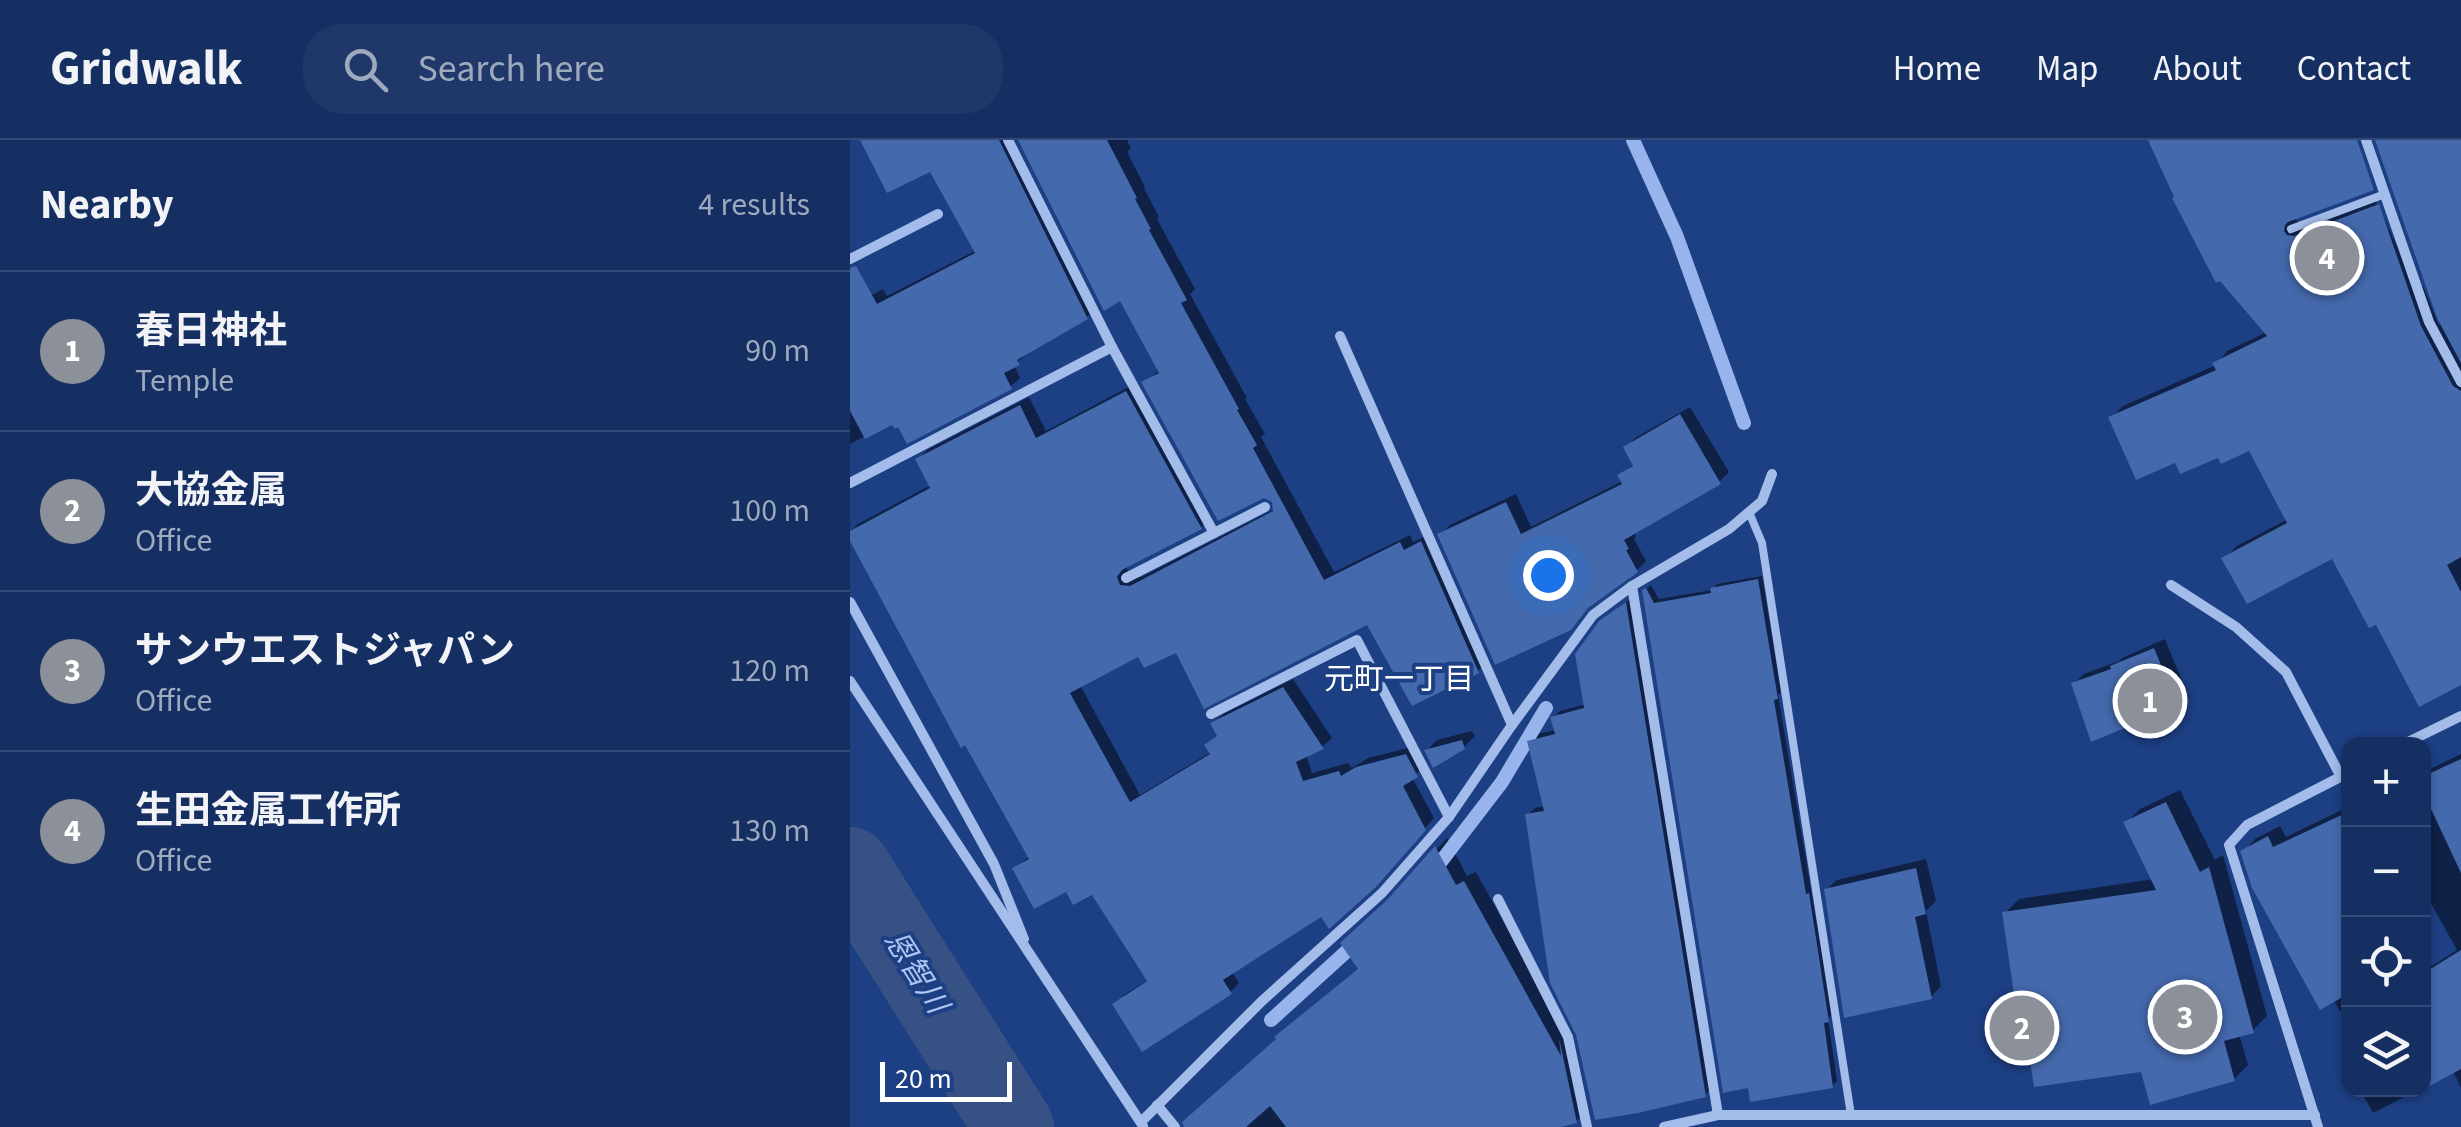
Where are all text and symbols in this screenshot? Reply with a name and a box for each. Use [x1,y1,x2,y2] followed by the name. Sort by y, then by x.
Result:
[303,24,1003,114] search box
[50,35,243,103] text: Gridwalk
[338,42,393,97] icon: search
[418,42,605,96] text: Search here
[1893,44,1981,94] text: Home
[2036,44,2099,94] text: Map
[2154,44,2242,94] text: About
[2297,44,2411,94] text: Contact
[40,175,174,235] text: Nearby
[698,182,810,228] text: 4 results
[2294,220,2360,296] pin: 4
[135,304,287,358] text: 春日神社
[64,328,81,374] text: 1
[745,328,810,374] text: 90 m
[135,358,234,404] text: Temple
[135,464,287,518] text: 大協金属
[64,488,81,534] text: 2
[729,488,810,534] text: 100 m
[135,518,212,564] text: Office
[1523,550,1574,601] your location
[135,624,515,678] text: サンウエストジャパン
[64,648,81,694] text: 3
[729,648,810,694] text: 120 m
[1324,658,1474,701] district label: 元町一丁目
[2118,664,2182,738] pin: 1
[135,678,212,724] text: Office
[2341,737,2431,1097] map controls
[2341,737,2431,827] button: +
[135,784,401,838] text: 生田金属工作所
[64,808,81,854] text: 4
[729,808,810,854] text: 130 m
[2341,827,2431,917] button: −
[135,838,212,884] text: Office
[2341,917,2431,1007] button: locate
[874,922,960,1024] water label: 恩智川
[2152,980,2218,1054] pin: 3
[1990,990,2054,1066] pin: 2
[2341,1007,2431,1097] button: layers
[880,1057,1012,1102] scale bar
[895,1059,952,1099] text: 20 m

